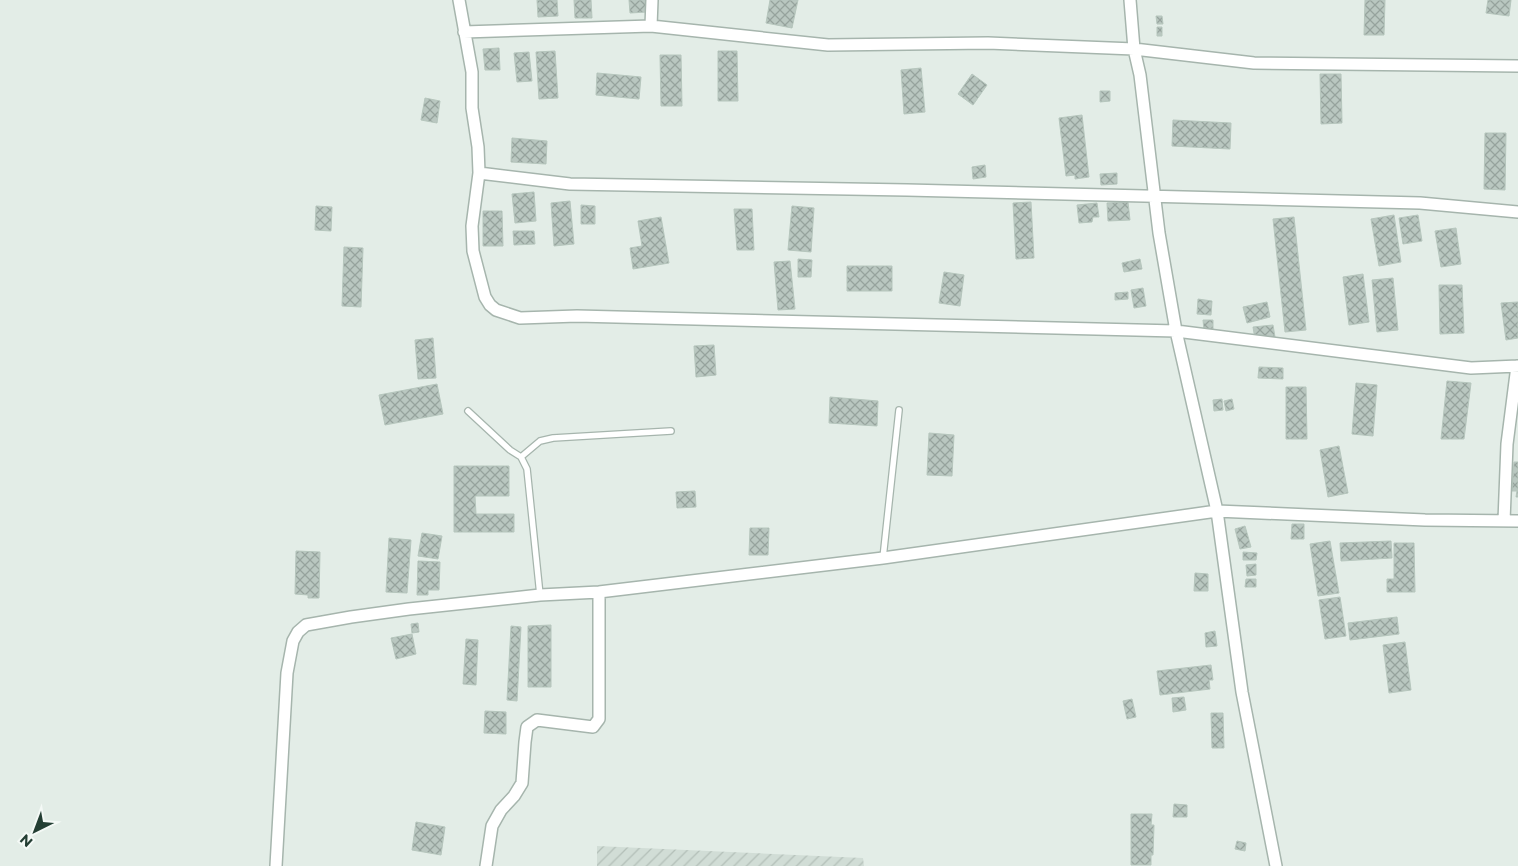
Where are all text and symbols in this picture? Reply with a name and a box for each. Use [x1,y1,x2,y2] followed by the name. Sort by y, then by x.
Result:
[10,806,60,856] north arrow
[16,830,37,851] text: N

